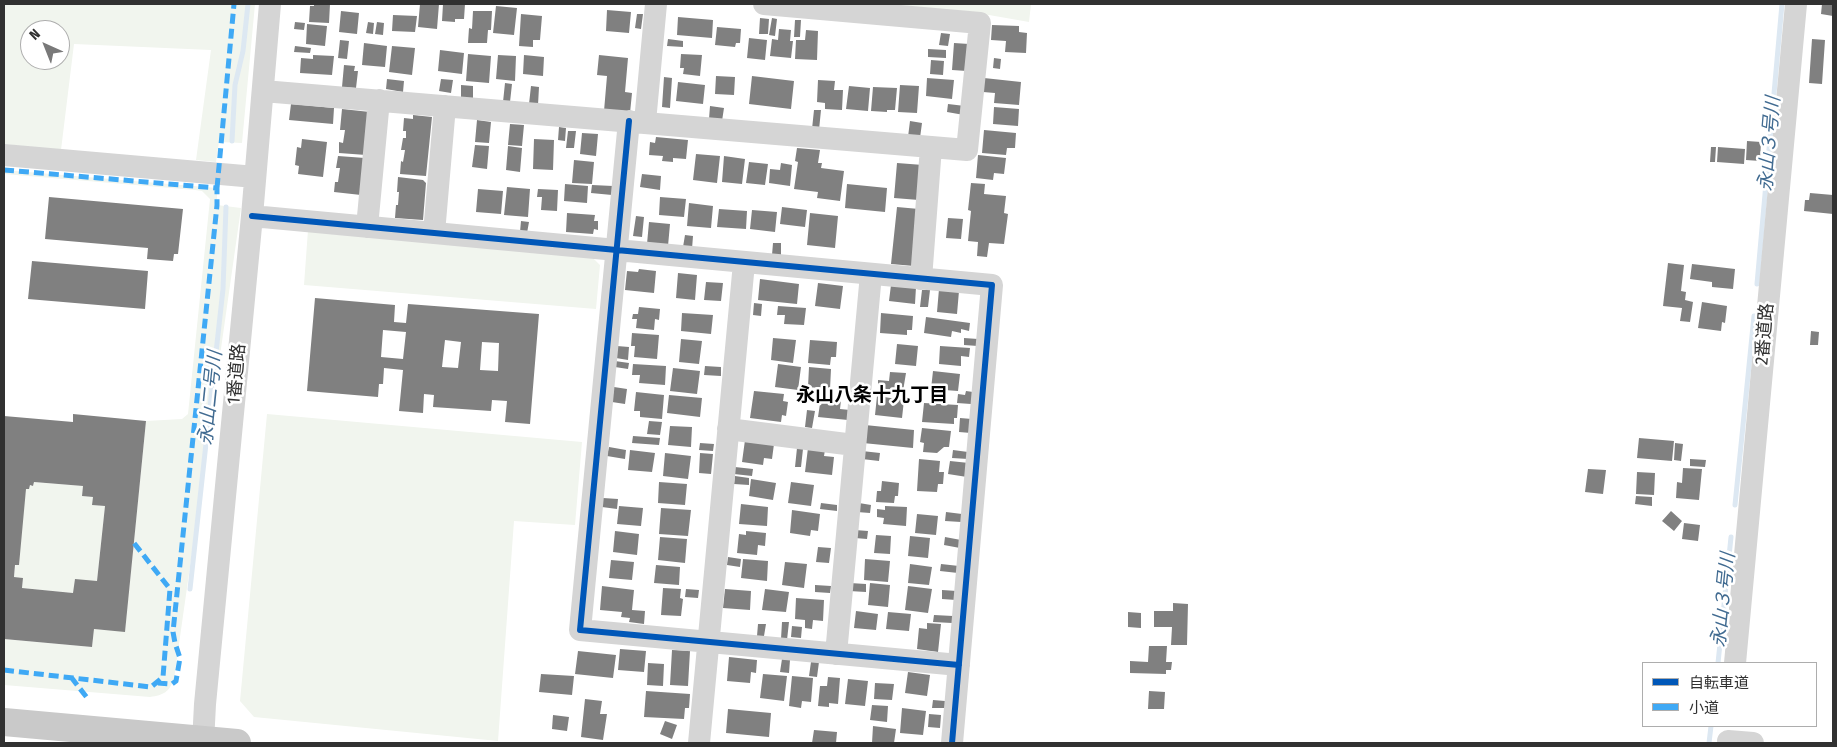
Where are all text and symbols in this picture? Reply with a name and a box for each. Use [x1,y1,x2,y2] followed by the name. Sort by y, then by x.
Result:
[20,20,70,70] north arrow
[26,26,44,44] text: N
[1755,96,1785,192] water label: 永山３号川
[1752,302,1778,366] street label: 2番道路
[224,343,250,405] street label: 1番道路
[195,350,227,446] water label: 永山二号川
[796,385,948,407] district label: 永山八条十九丁目
[1708,552,1740,648] water label: 永山３号川
[1642,662,1817,727] legend
[1689,674,1749,692] text: 自転車道
[1689,699,1719,717] text: 小道

